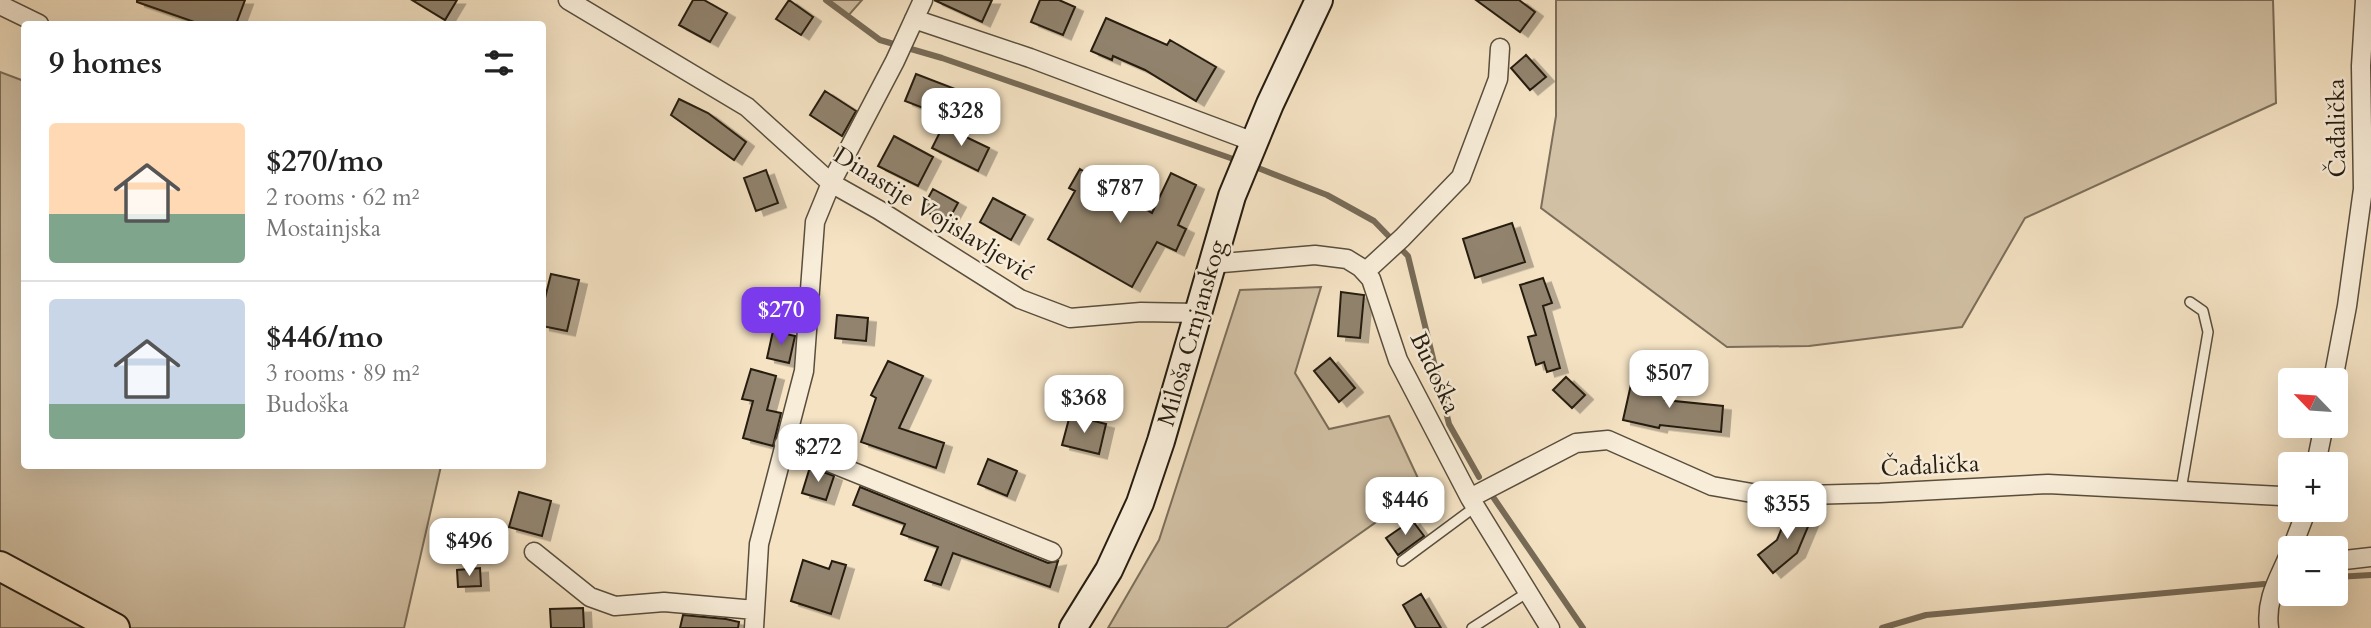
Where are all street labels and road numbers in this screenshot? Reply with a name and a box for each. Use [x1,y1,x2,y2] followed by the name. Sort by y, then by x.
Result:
[2320,78,2354,178] street label: Čađalička
[827,139,1041,289] street label: Dinastije Vojislavljević
[1150,236,1234,430] street label: Miloša Crnjanskog
[1402,327,1468,420] street label: Budoška
[1880,447,1981,485] street label: Čađalička

